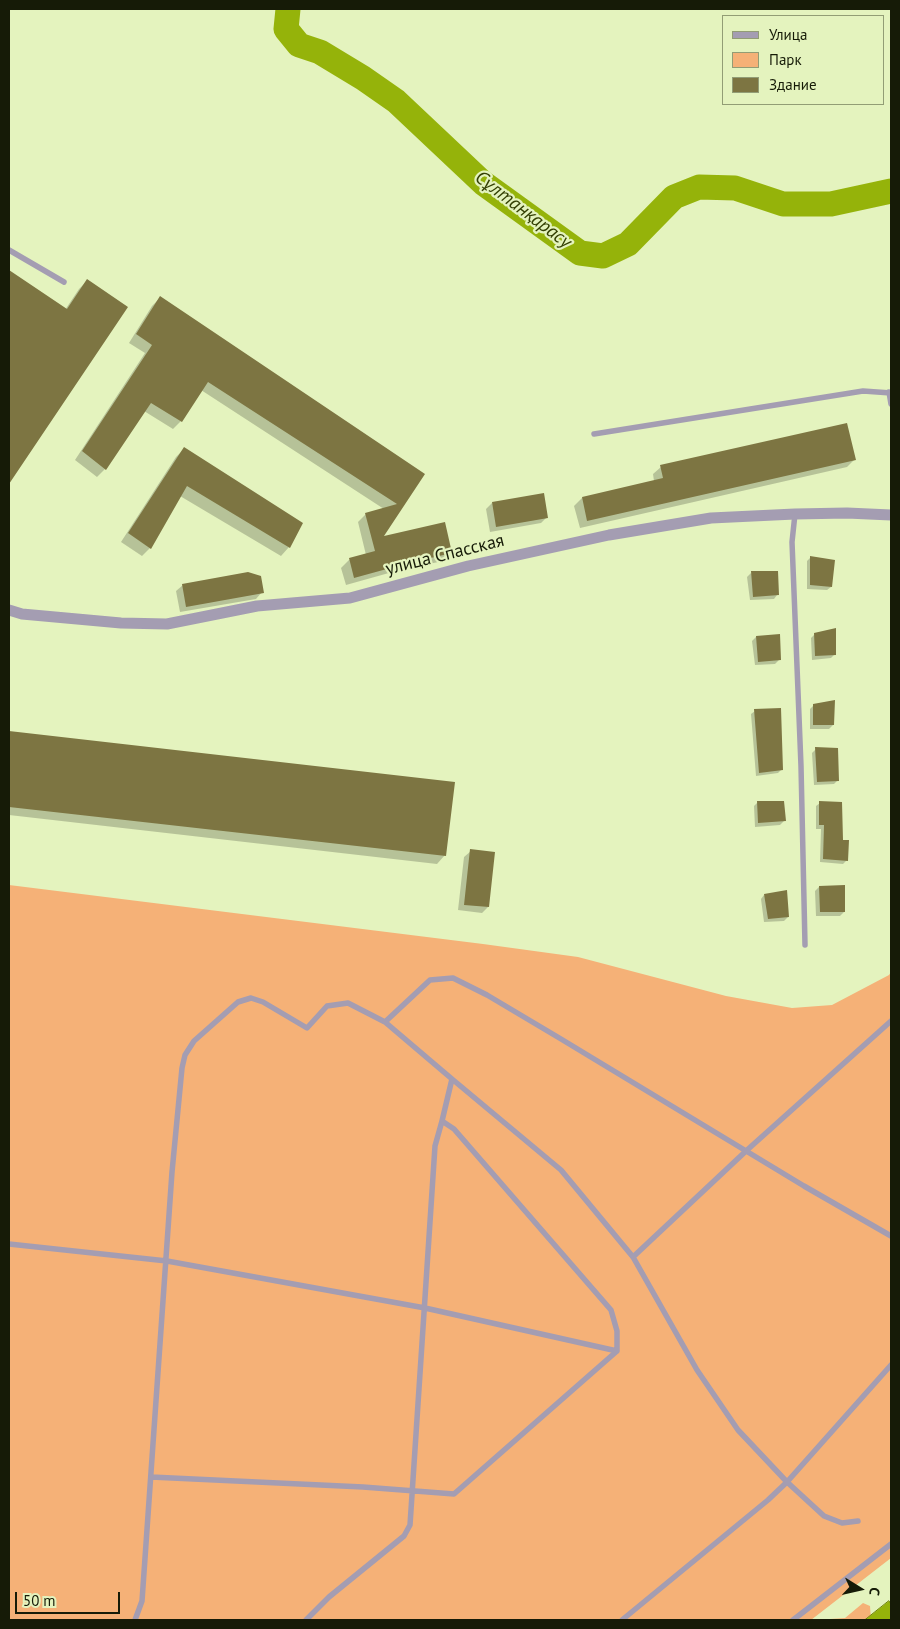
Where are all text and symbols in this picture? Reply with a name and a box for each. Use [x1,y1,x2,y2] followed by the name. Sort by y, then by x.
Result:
[722,15,885,105] legend
[769,25,807,44] text: Улица
[769,50,802,69] text: Парк
[769,75,817,94] text: Здание
[470,166,576,254] water label: Сұлтанқарасу
[384,530,506,580] street label: улица Спасская
[835,1564,885,1614] north arrow
[18,1582,122,1614] scale bar
[865,1586,884,1597] text: С
[23,1591,56,1610] text: 50 m

